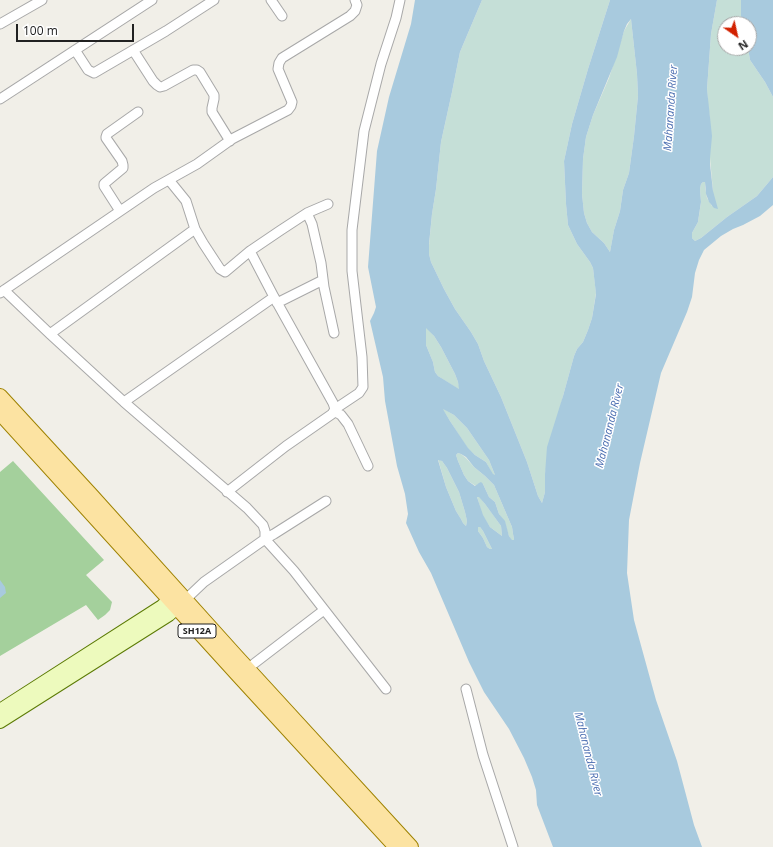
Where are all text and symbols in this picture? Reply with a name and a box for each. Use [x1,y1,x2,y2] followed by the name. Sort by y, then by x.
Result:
[18,16,136,42] scale bar
[717,16,757,56] north arrow
[23,22,58,39] text: 100 m
[736,37,751,54] text: N
[661,65,681,151] water label: Mahananda River
[593,383,627,469] water label: Mahananda River
[178,624,216,638] road number: SH12A
[571,711,605,797] water label: Mahananda River

